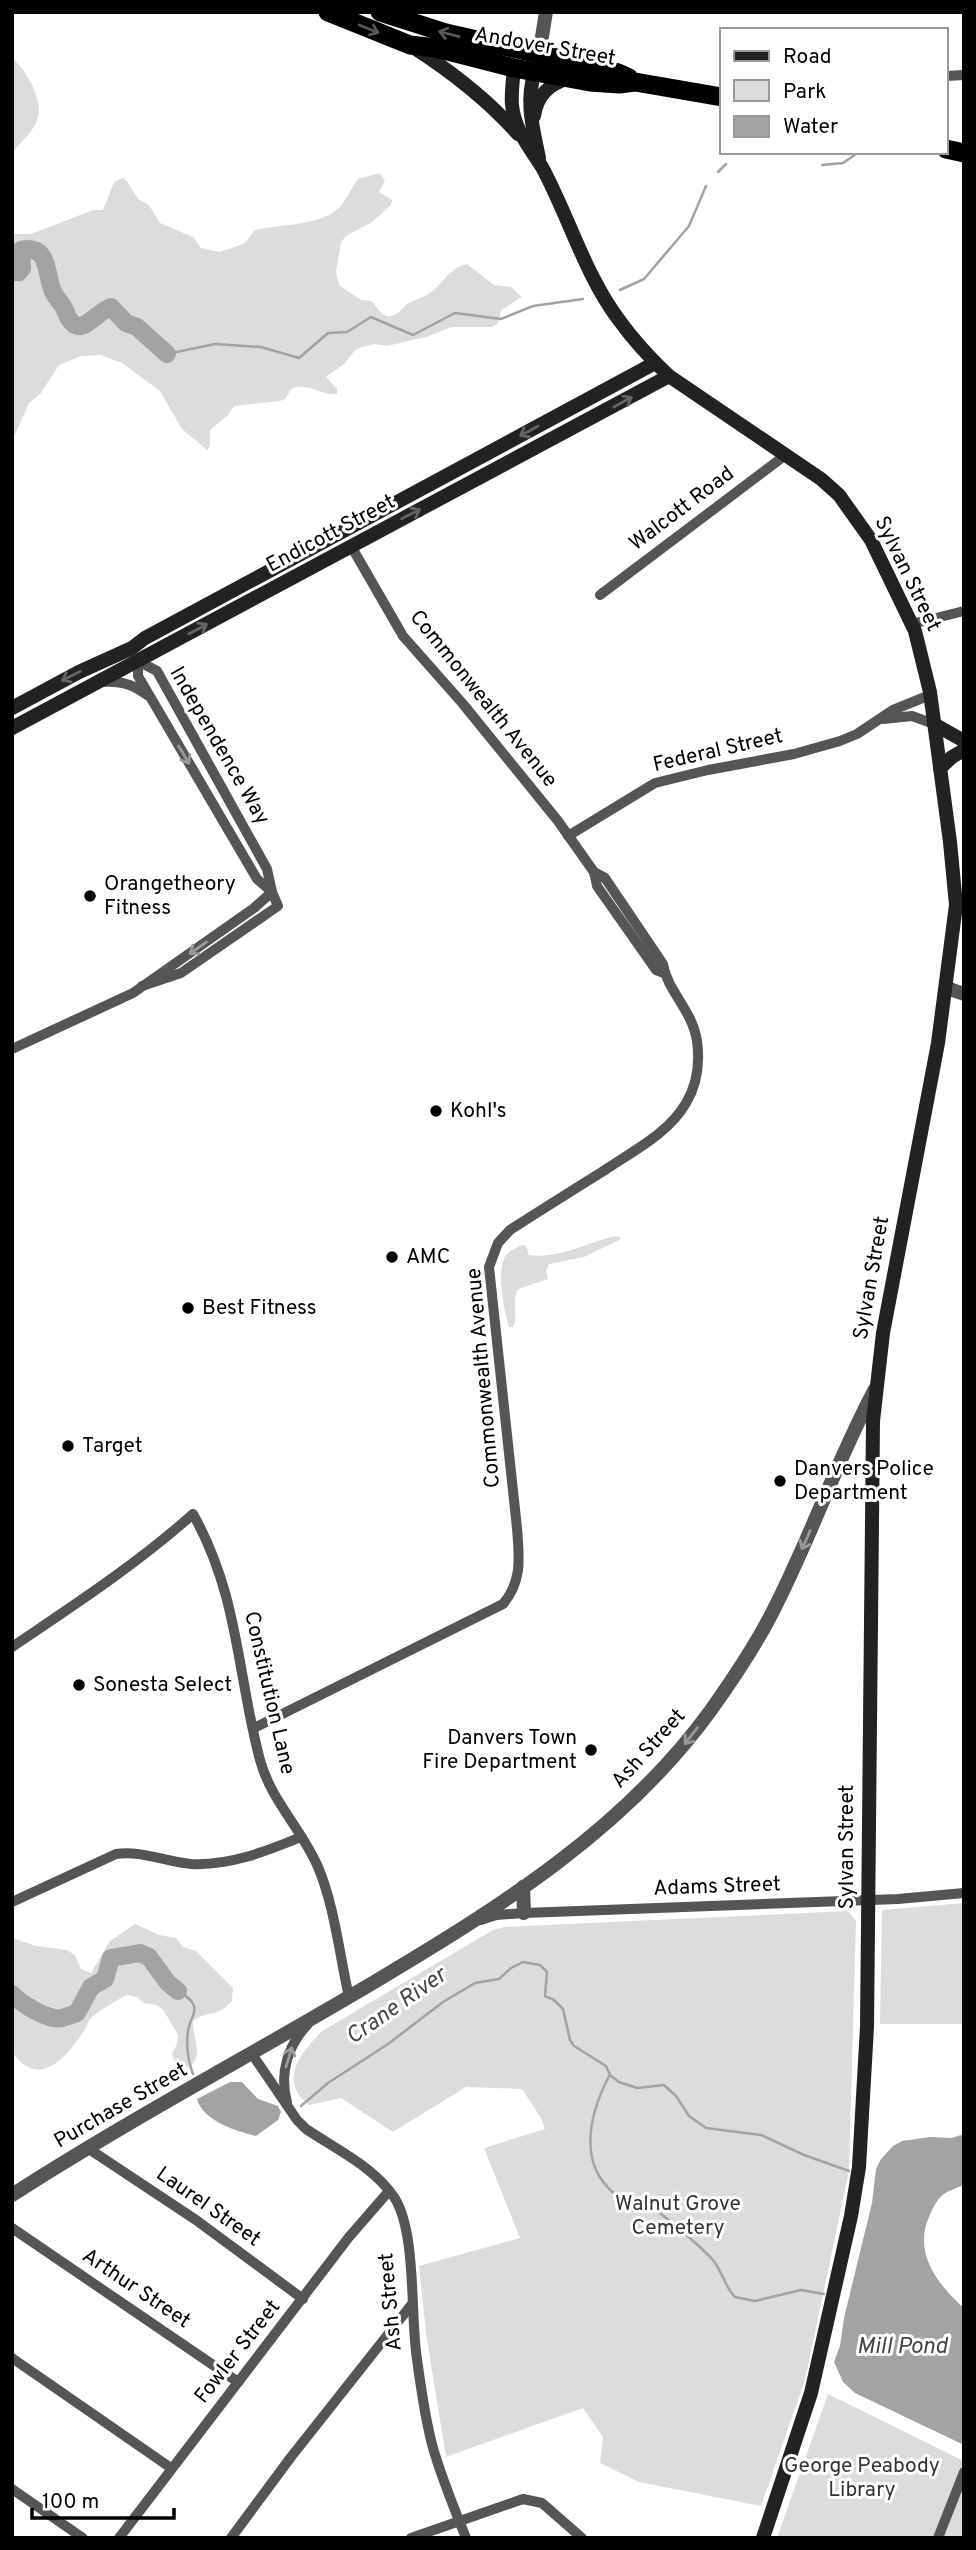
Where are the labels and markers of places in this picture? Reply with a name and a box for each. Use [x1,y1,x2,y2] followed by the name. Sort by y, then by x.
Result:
[104,871,236,922] place label: Orangetheory Fitness
[82,888,98,904] marker: Orangetheory Fitness
[450,1098,507,1125] place label: Kohl's
[428,1103,444,1119] marker: Kohl's
[406,1244,450,1271] place label: AMC
[384,1249,400,1265] marker: AMC
[202,1295,317,1322] place label: Best Fitness
[180,1300,196,1316] marker: Best Fitness
[82,1433,143,1460] place label: Target
[60,1438,76,1454] marker: Target
[794,1456,934,1507] place label: Danvers Police Department
[772,1473,788,1489] marker: Danvers Police Department
[93,1672,232,1699] place label: Sonesta Select
[71,1677,87,1693] marker: Sonesta Select
[422,1725,577,1776] place label: Danvers Town Fire Department
[583,1742,599,1758] marker: Danvers Town Fire Department

